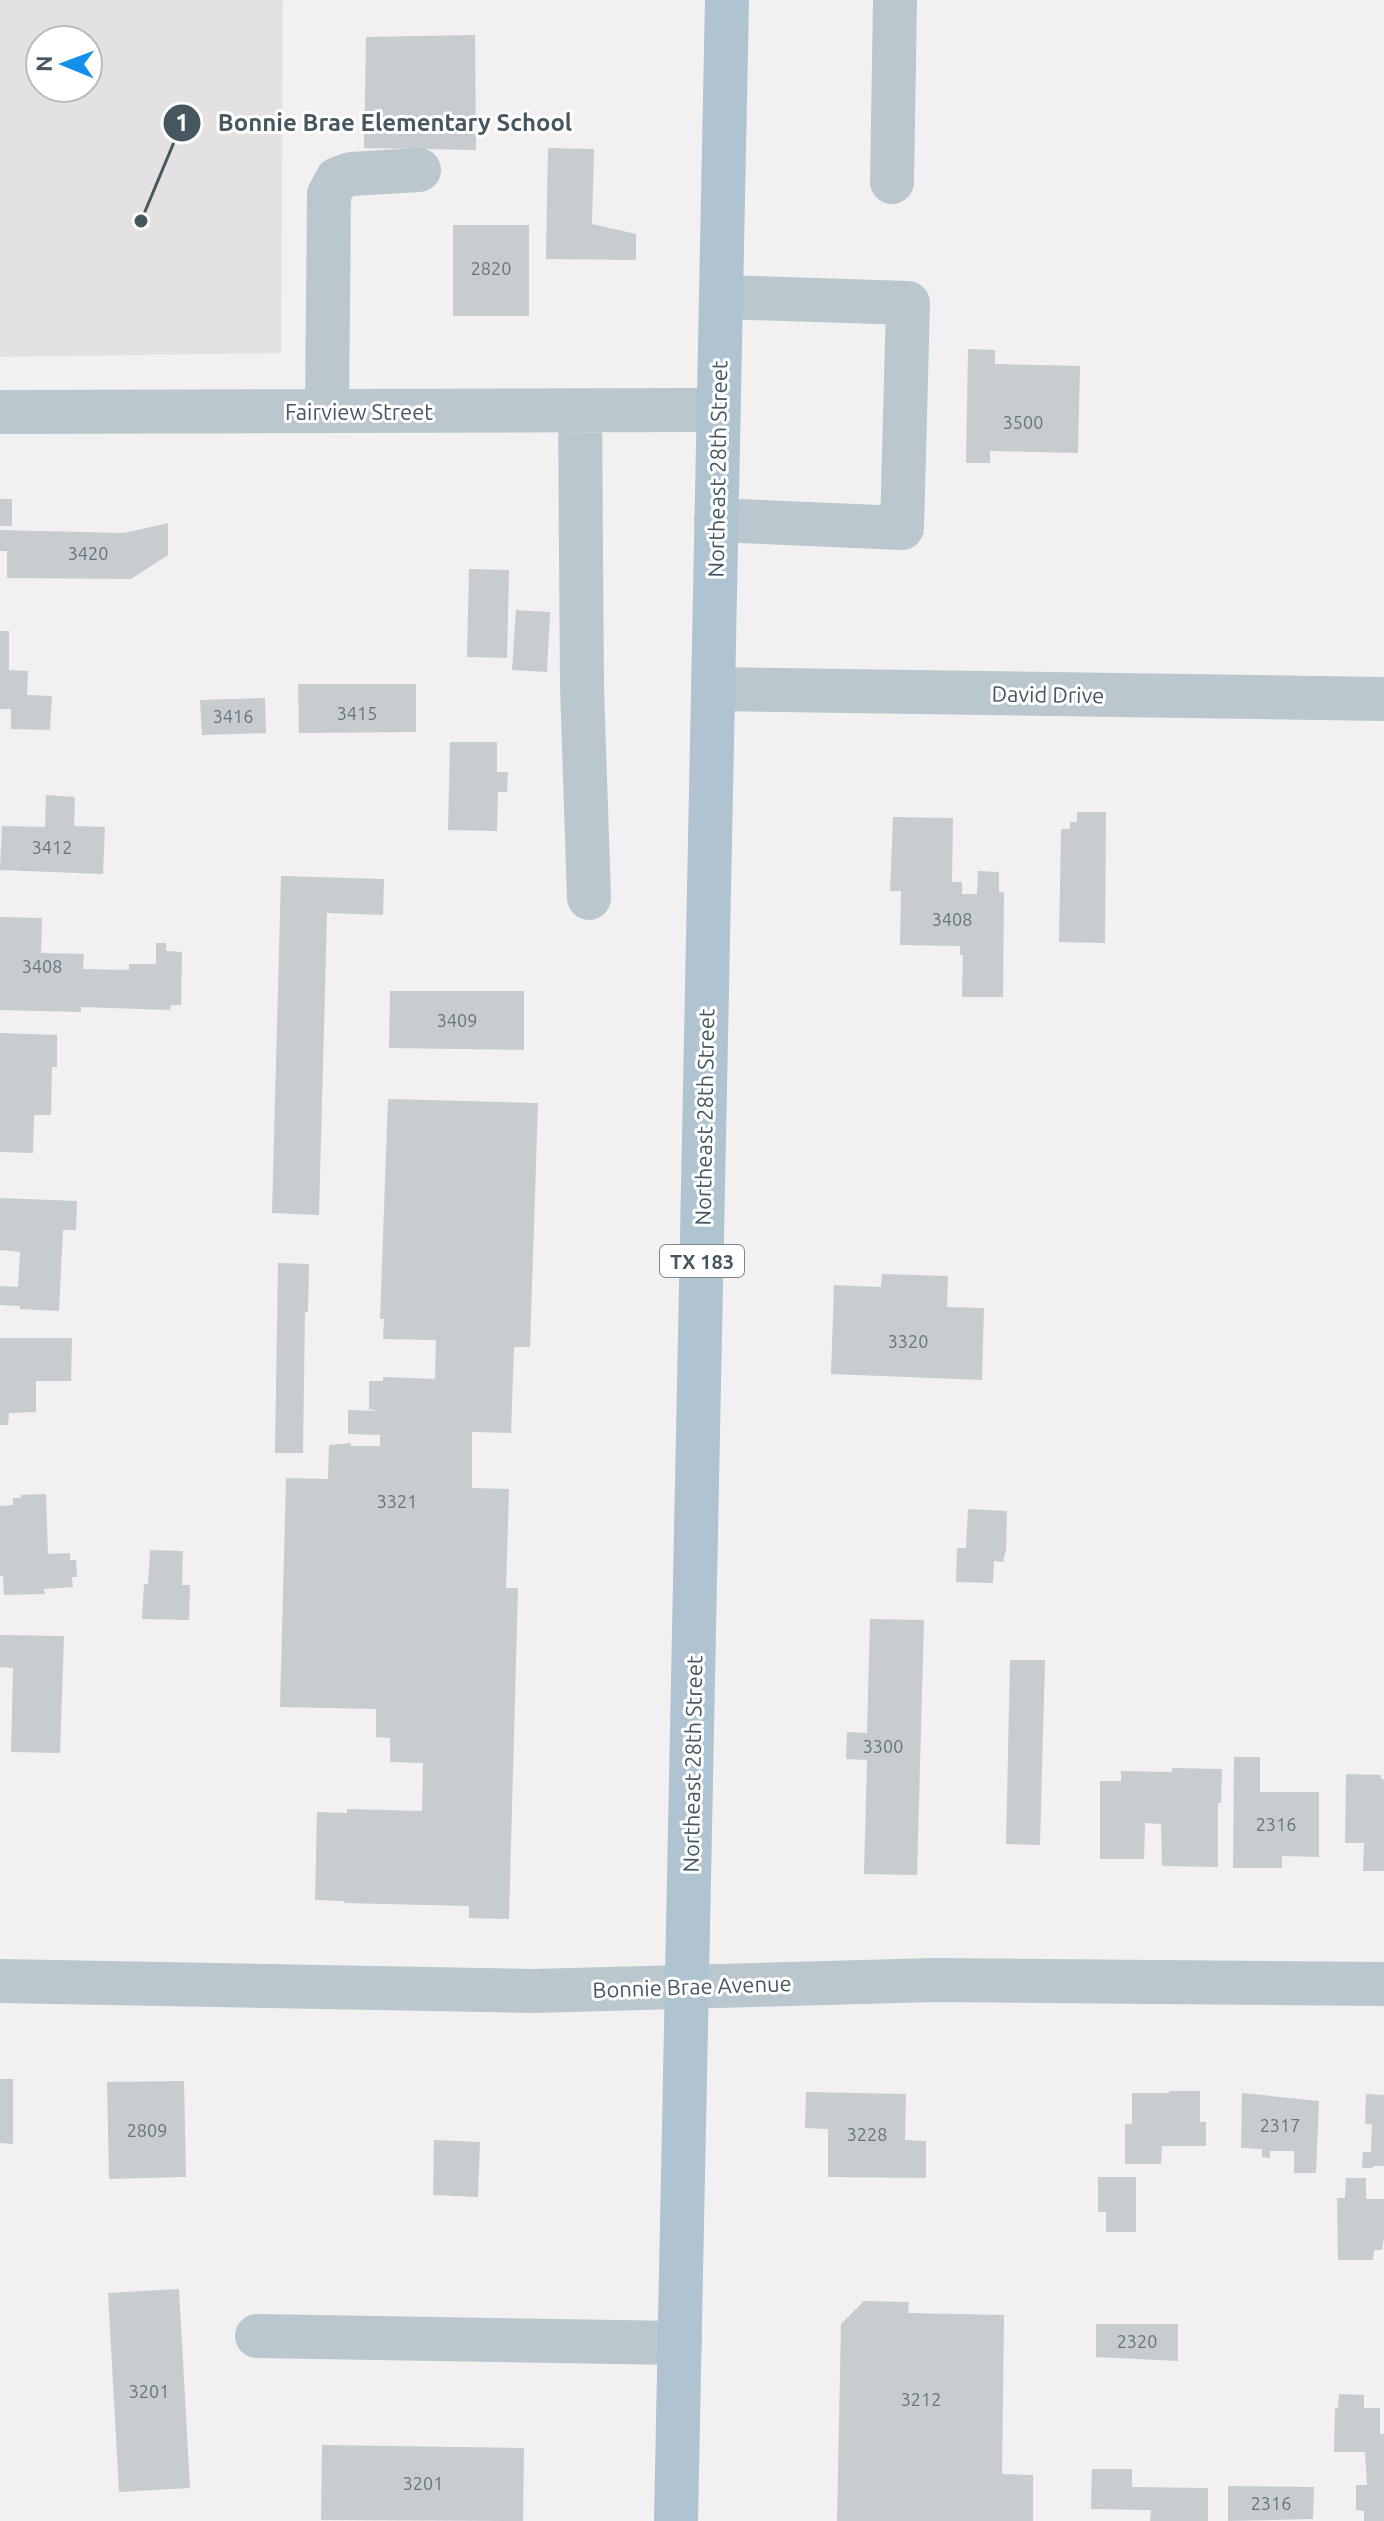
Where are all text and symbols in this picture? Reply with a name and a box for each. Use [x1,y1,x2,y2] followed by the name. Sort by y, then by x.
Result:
[24,24,104,104] north arrow
[31,55,56,72] text: N
[162,99,588,147] callout: Bonnie Brae Elementary School
[175,109,189,136] text: 1
[218,109,572,136] text: Bonnie Brae Elementary School
[471,258,511,278] house number: 2820
[703,360,731,578] street label: Northeast 28th Street
[285,399,433,424] street label: Fairview Street
[1003,412,1043,432] house number: 3500
[68,543,108,563] house number: 3420
[991,681,1105,707] street label: David Drive
[337,703,377,723] house number: 3415
[213,706,253,726] house number: 3416
[32,837,72,857] house number: 3412
[932,909,972,929] house number: 3408
[22,956,62,976] house number: 3408
[690,1008,718,1226] street label: Northeast 28th Street
[437,1010,477,1030] house number: 3409
[660,1245,744,1277] road number: TX 183
[888,1331,928,1351] house number: 3320
[377,1491,417,1511] house number: 3321
[678,1655,706,1873] street label: Northeast 28th Street
[863,1736,903,1756] house number: 3300
[1256,1814,1296,1834] house number: 2316
[592,1970,792,2002] street label: Bonnie Brae Avenue
[1260,2115,1300,2135] house number: 2317
[127,2120,167,2140] house number: 2809
[847,2124,887,2144] house number: 3228
[1117,2331,1157,2351] house number: 2320
[129,2381,169,2401] house number: 3201
[901,2389,941,2409] house number: 3212
[403,2473,443,2493] house number: 3201
[1251,2493,1291,2513] house number: 2316

